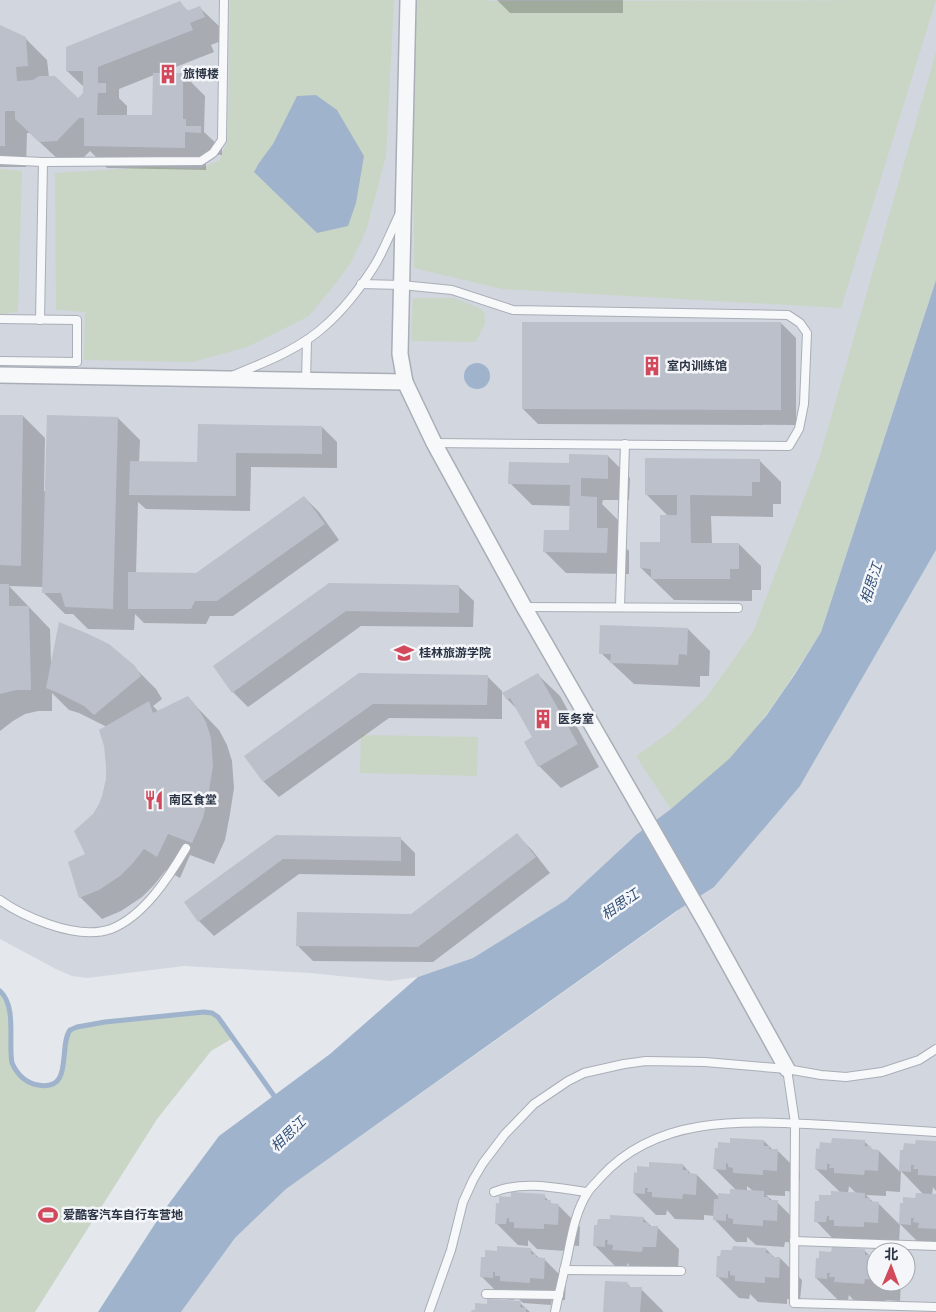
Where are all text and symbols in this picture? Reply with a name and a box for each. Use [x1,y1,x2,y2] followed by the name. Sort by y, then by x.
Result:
[157,63,179,85] building icon: 旅博楼
[183,67,219,81] place label: 旅博楼
[641,355,663,377] building icon: 室内训练馆
[667,359,727,373] place label: 室内训练馆
[857,559,886,605] water label: 相思江
[393,642,415,664] school or university icon: 桂林旅游学院
[419,646,491,660] place label: 桂林旅游学院
[532,708,554,730] building icon: 医务室
[558,712,594,726] place label: 医务室
[143,789,165,811] restaurant icon: 南区食堂
[169,793,217,807] place label: 南区食堂
[598,885,644,922] water label: 相思江
[267,1112,310,1154] water label: 相思江
[37,1204,59,1226] sports icon: 爱酷客汽车自行车营地
[63,1208,183,1222] place label: 爱酷客汽车自行车营地
[866,1242,916,1292] north arrow
[884,1246,898,1262] text: 北

